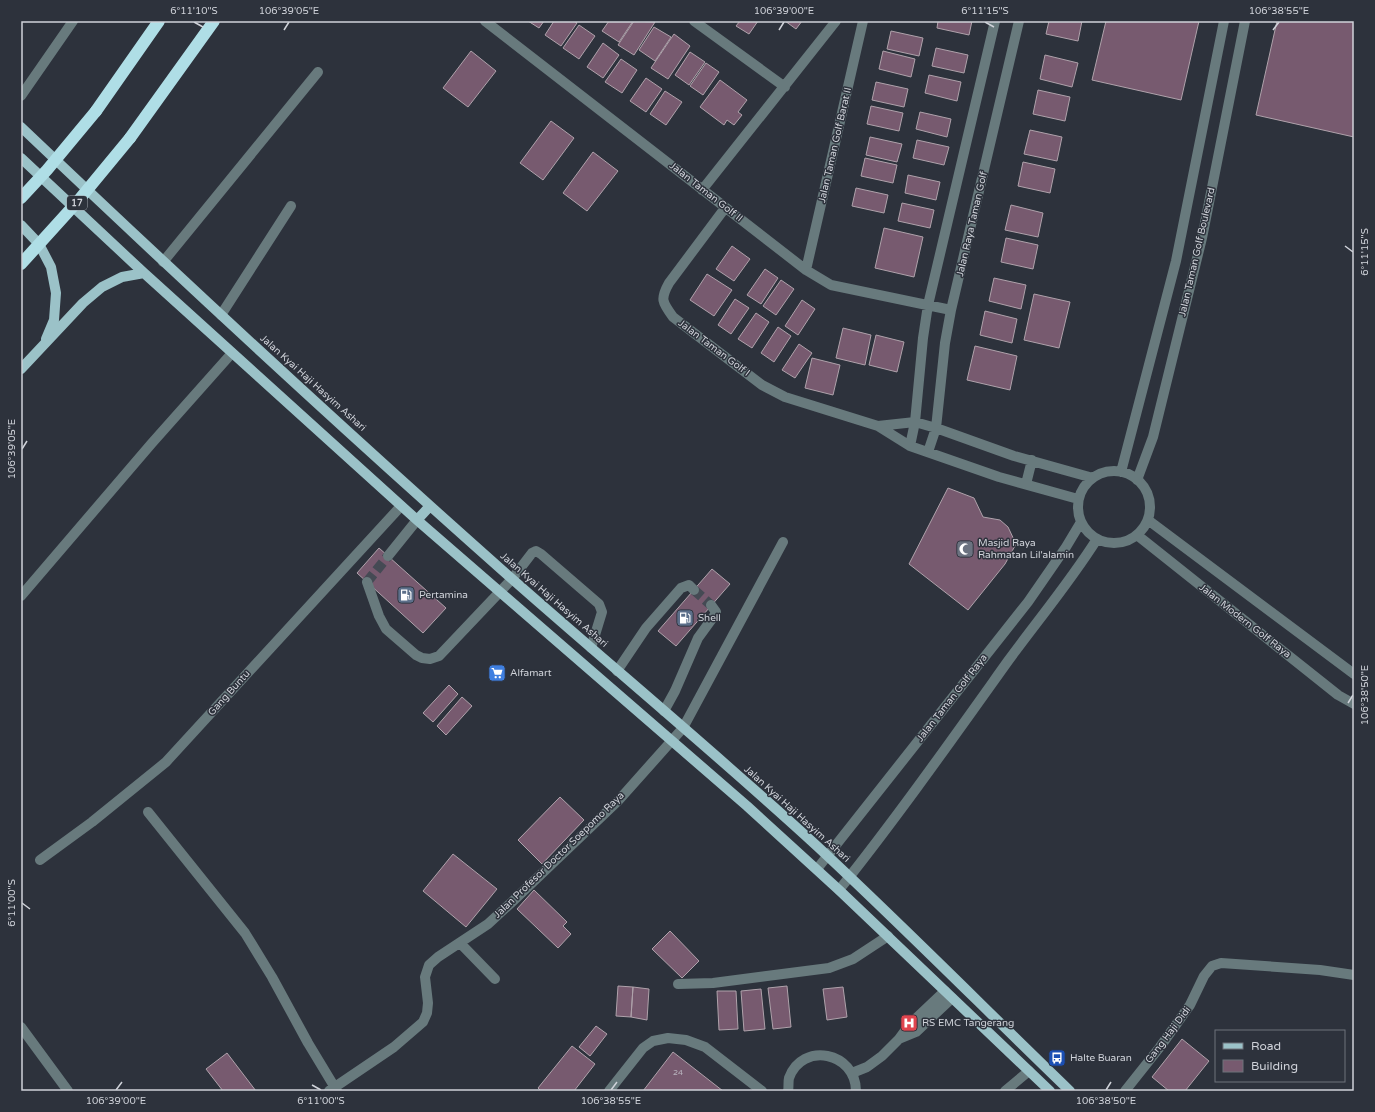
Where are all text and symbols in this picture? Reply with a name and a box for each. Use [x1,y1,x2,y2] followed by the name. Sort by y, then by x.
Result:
[170,5,218,17] text: 6°11'10"S
[259,5,319,17] text: 106°39'05"E
[754,5,814,17] text: 106°39'00"E
[961,5,1009,17] text: 6°11'15"S
[1249,5,1309,17] text: 106°38'55"E
[816,86,854,204] street label: Jalan Taman Golf Barat II
[667,160,745,224] street label: Jalan Taman Golf II
[954,170,990,278] street label: Jalan Raya Taman Golf
[1176,186,1218,318] street label: Jalan Taman Golf Boulevard
[67,196,87,210] road number: 17
[1359,228,1371,276] text: 6°11'15"S
[676,317,752,379] street label: Jalan Taman Golf I
[258,332,368,434] street label: Jalan Kyai Haji Hasyim Ashari
[6,419,18,479] text: 106°39'05"E
[978,537,1074,561] place label: Masjid Raya Rahmatan Lil'alamin
[955,539,975,559] mosque icon: Masjid Raya Rahmatan Lil'alamin
[498,550,610,650] street label: Jalan Kyai Haji Hasyim Ashari
[1197,581,1293,661] street label: Jalan Modern Golf Raya
[396,585,416,605] fuel station icon: Pertamina
[419,589,468,601] place label: Pertamina
[675,608,695,628] fuel station icon: Shell
[698,612,721,624] place label: Shell
[914,652,990,744] street label: Jalan Taman Golf Raya
[487,663,507,683] supermarket icon: Alfamart
[1359,665,1371,725] text: 106°38'50"E
[510,667,552,679] place label: Alfamart
[205,668,253,718] street label: Gang Buntu
[742,763,852,865] street label: Jalan Kyai Haji Hasyim Ashari
[491,789,627,921] street label: Jalan Profesor Doctor Soepomo Raya
[6,879,18,927] text: 6°11'00"S
[1143,1004,1193,1066] street label: Gang Haji Didi
[899,1013,919,1033] hospital icon: RS EMC Tangerang
[922,1017,1014,1029] place label: RS EMC Tangerang
[1215,1030,1345,1082] legend
[1251,1039,1281,1053] text: Road
[1047,1048,1067,1068] bus stop icon: Halte Buaran
[1070,1052,1132,1064] place label: Halte Buaran
[1251,1059,1298,1073] text: Building
[673,1068,683,1077] house number: 24
[86,1095,146,1107] text: 106°39'00"E
[297,1095,345,1107] text: 6°11'00"S
[581,1095,641,1107] text: 106°38'55"E
[1076,1095,1136,1107] text: 106°38'50"E

